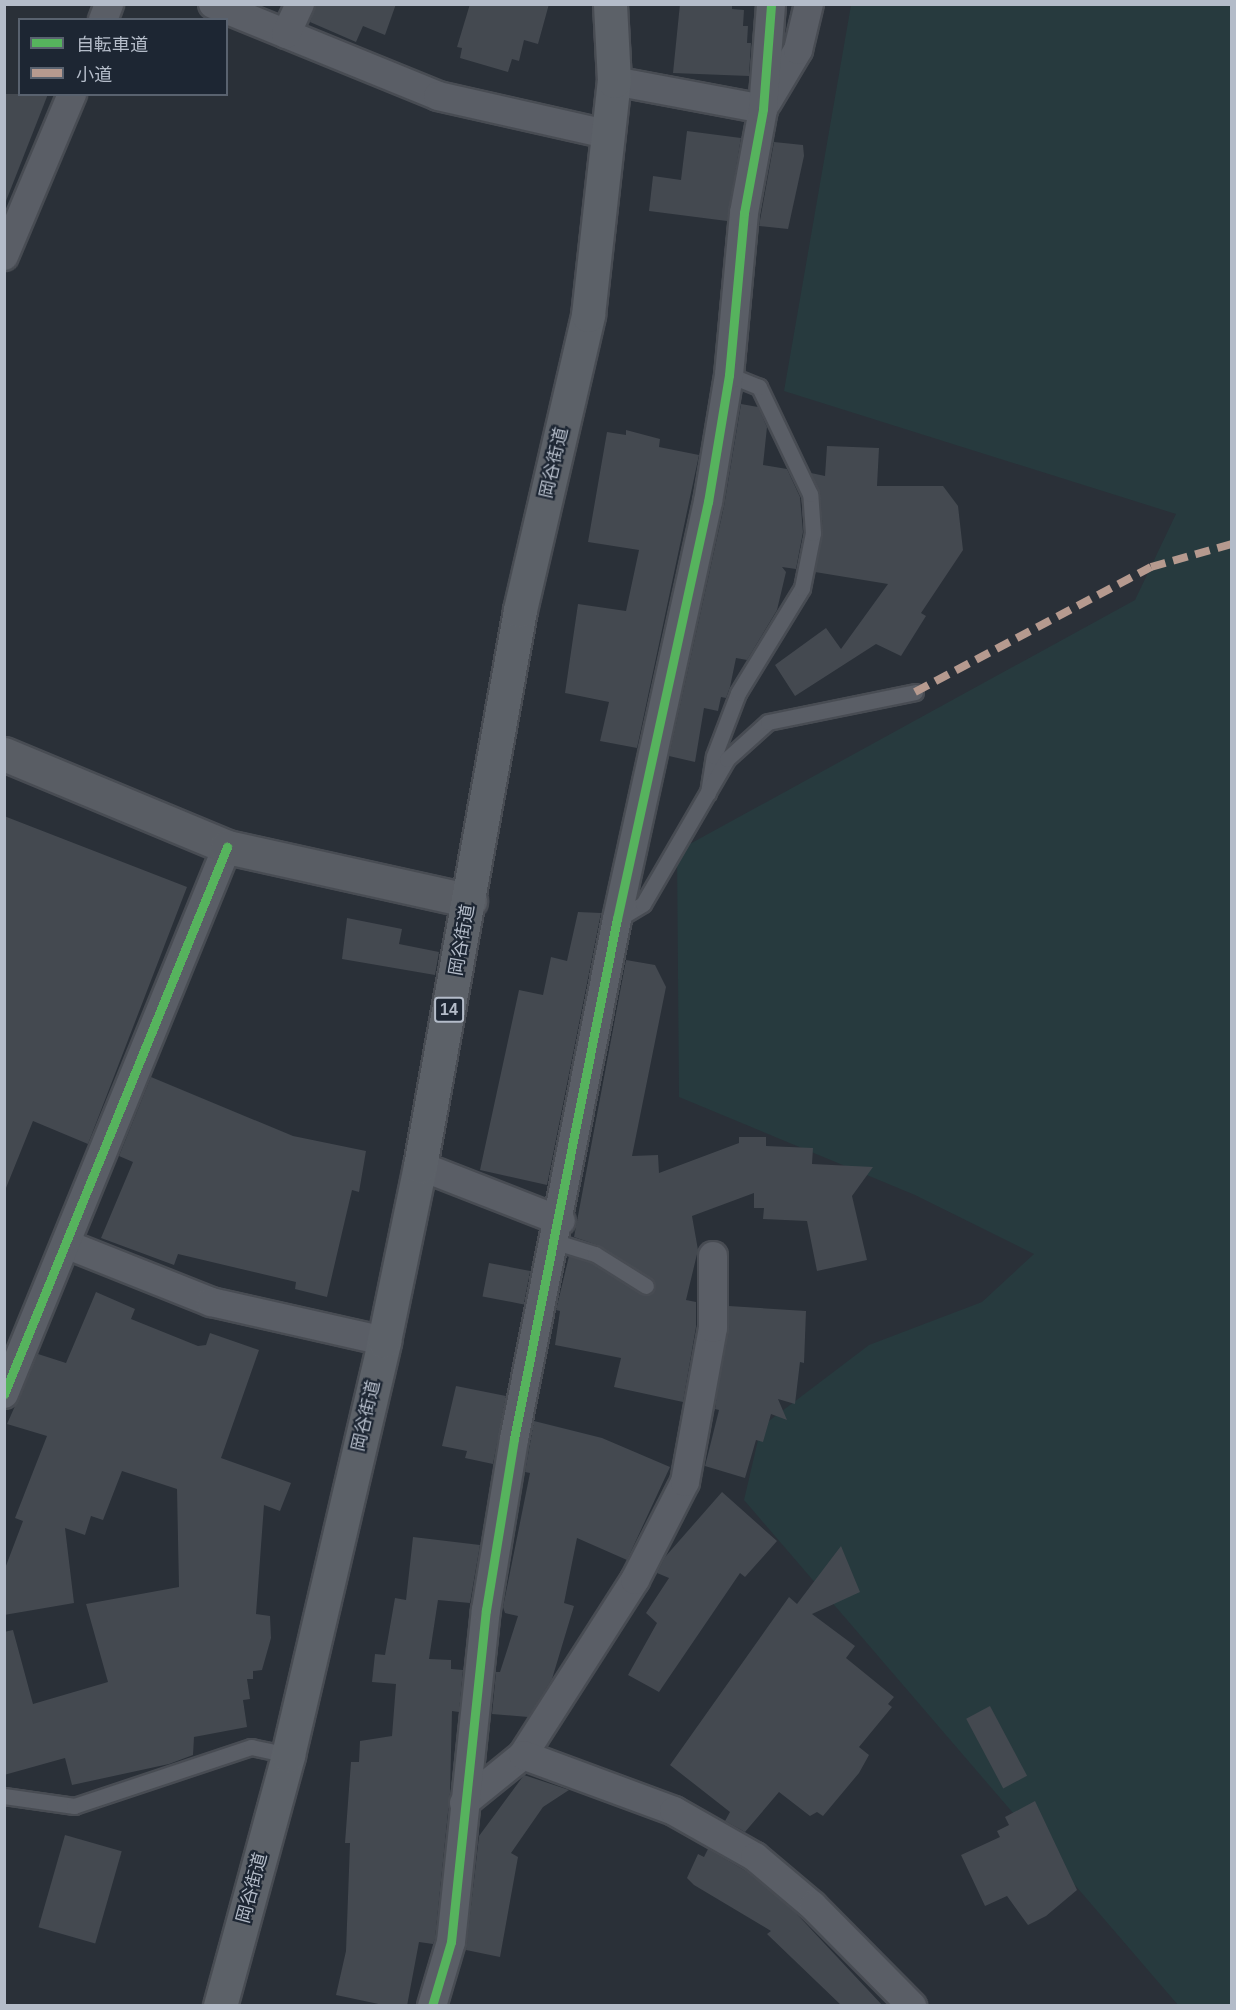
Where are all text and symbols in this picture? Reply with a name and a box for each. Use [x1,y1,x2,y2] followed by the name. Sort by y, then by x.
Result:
[18,18,228,96] legend
[76,35,148,55] text: 自転車道
[76,65,112,85] text: 小道
[535,425,573,501] street label: 岡谷街道
[445,903,479,977] street label: 岡谷街道
[434,997,464,1023] road number: 14
[347,1378,385,1454] street label: 岡谷街道
[232,1850,272,1926] street label: 岡谷街道

